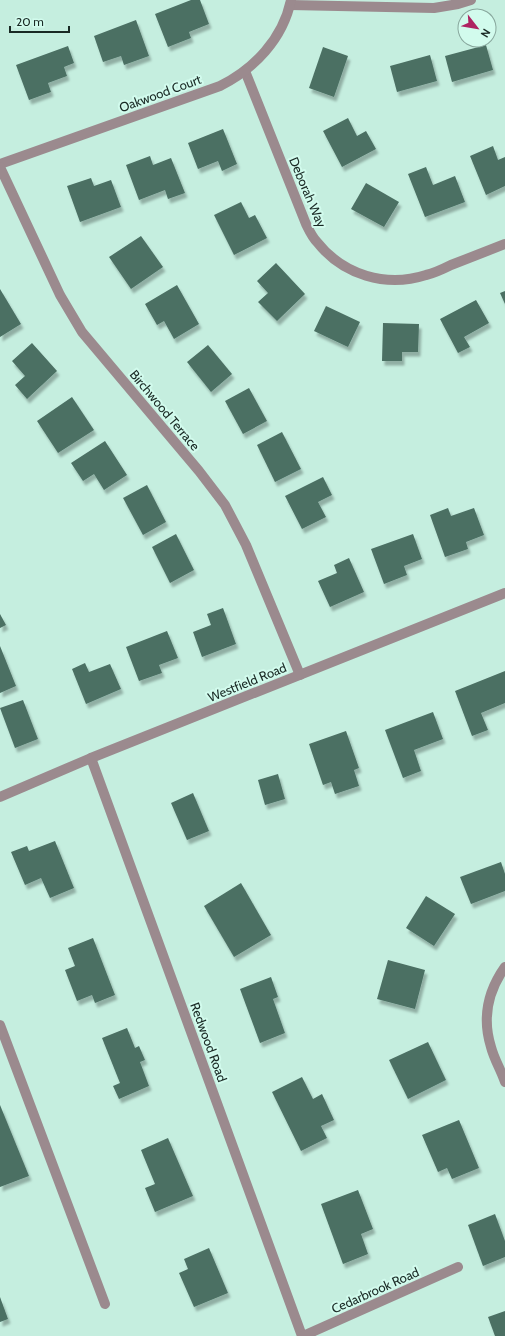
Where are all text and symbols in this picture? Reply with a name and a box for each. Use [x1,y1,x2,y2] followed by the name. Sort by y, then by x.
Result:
[10,8,69,34] scale bar
[457,8,497,48] north arrow
[16,14,44,29] text: 20 m
[478,26,494,40] text: N
[117,71,204,115] street label: Oakwood Court
[286,154,330,230] street label: Deborah Way
[127,366,204,454] street label: Birchwood Terrace
[205,659,289,705] street label: Westfield Road
[187,1000,231,1084] street label: Redwood Road
[329,1263,421,1317] street label: Cedarbrook Road

